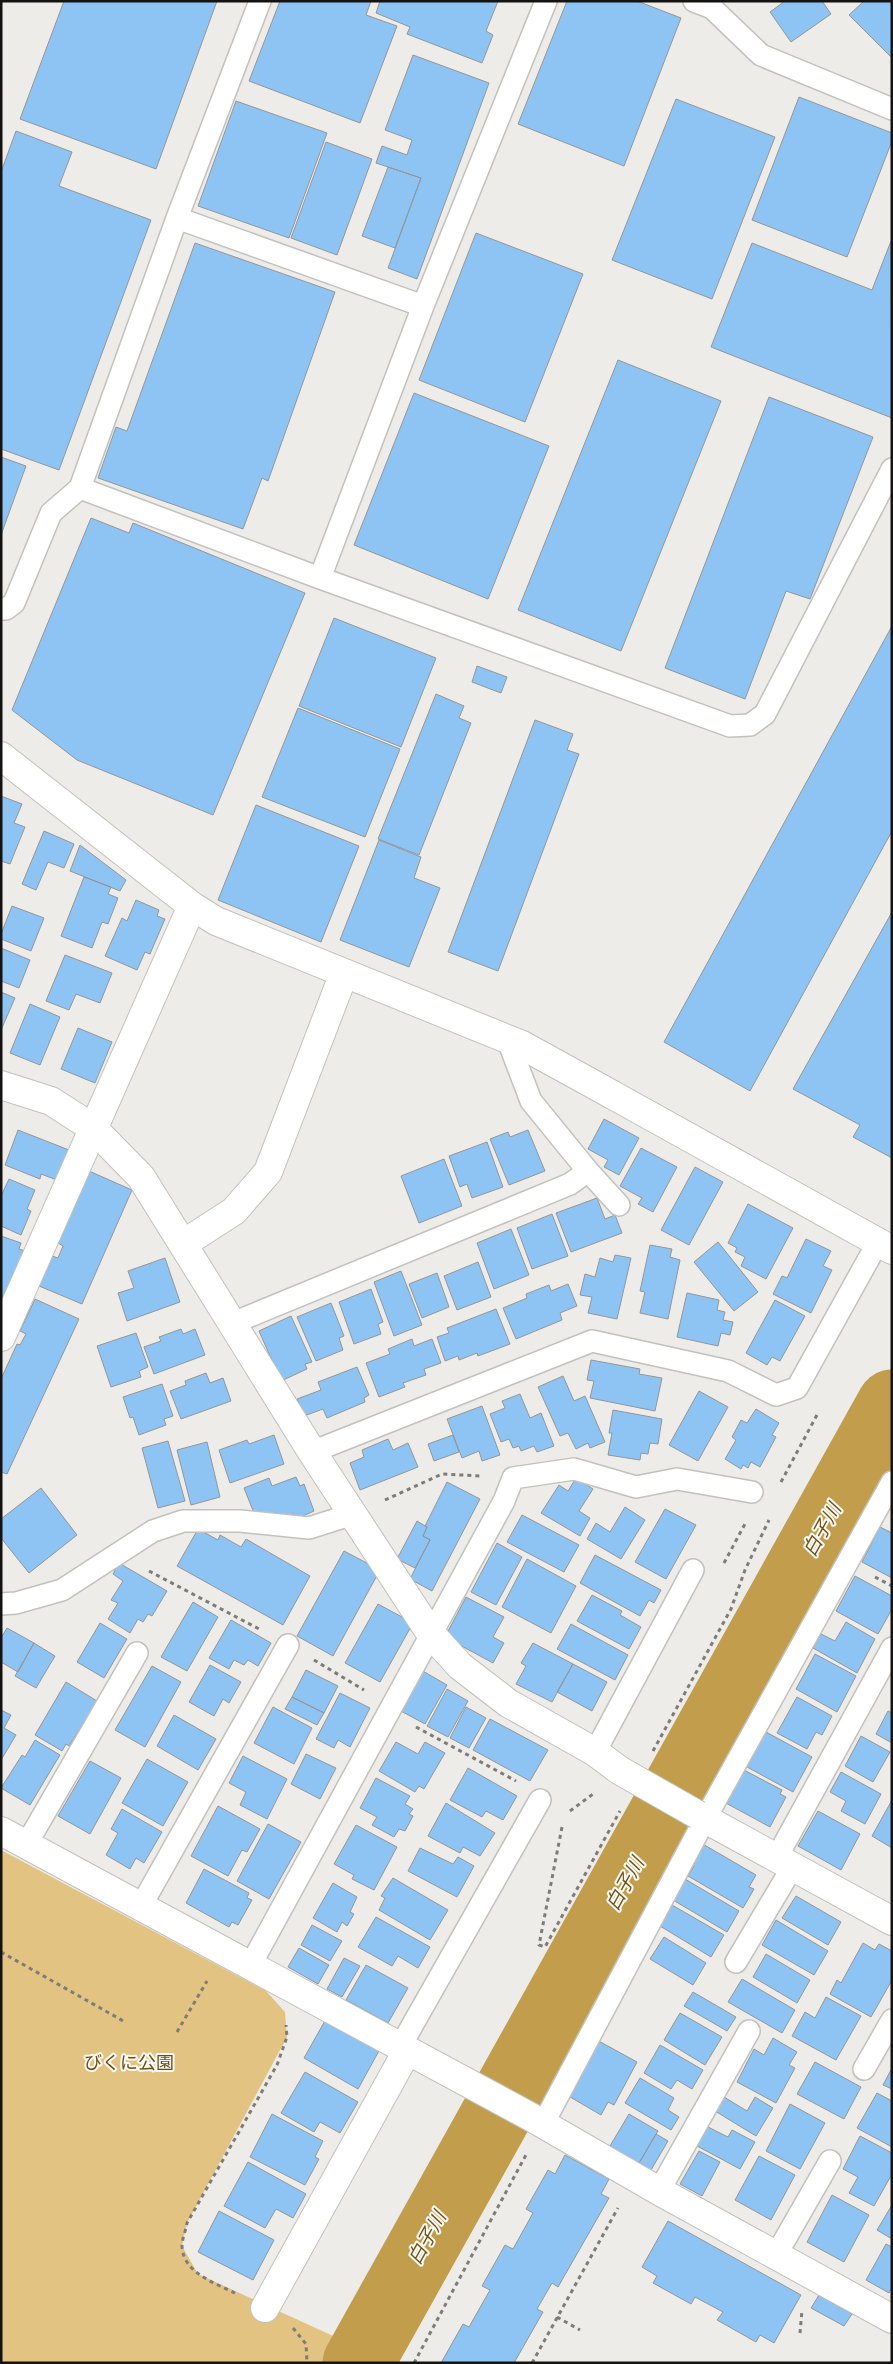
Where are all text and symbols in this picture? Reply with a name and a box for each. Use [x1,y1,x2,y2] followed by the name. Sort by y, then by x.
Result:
[798,1498,847,1561] water label: 白子川
[601,1852,650,1915] water label: 白子川
[84,2052,174,2073] park label: びくに公園
[403,2206,452,2269] water label: 白子川

